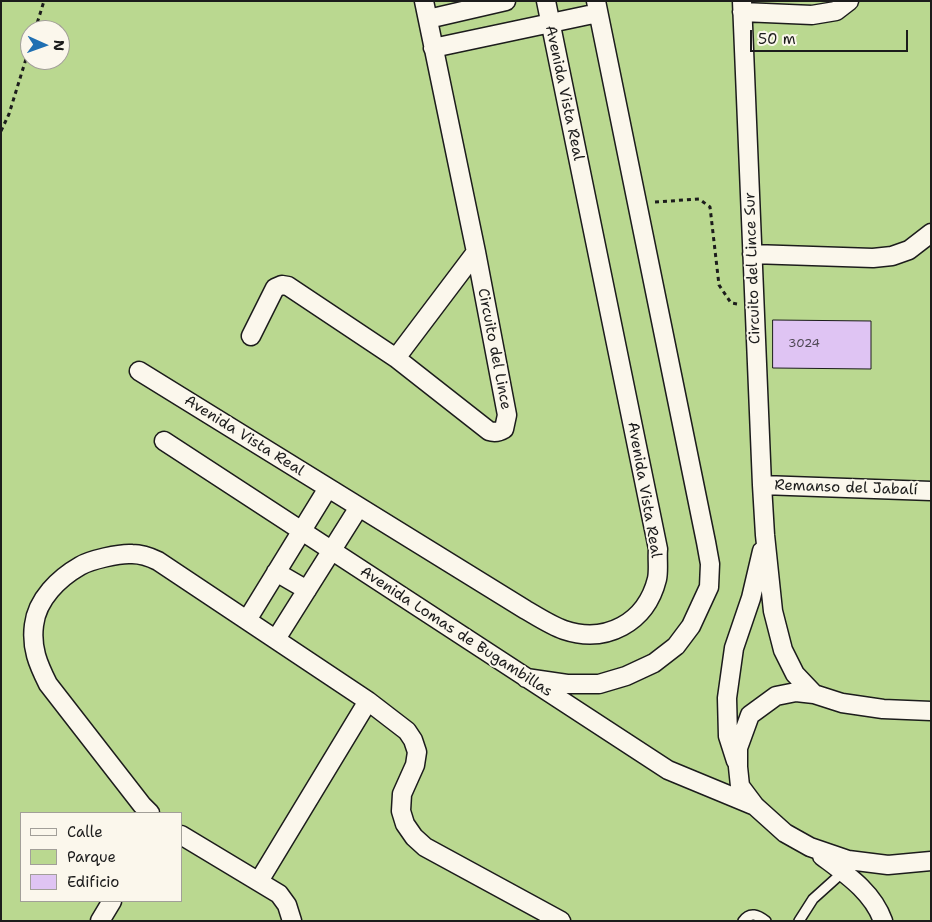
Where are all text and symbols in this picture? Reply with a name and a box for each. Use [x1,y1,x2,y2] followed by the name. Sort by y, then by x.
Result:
[20,20,70,70] north arrow
[752,20,910,52] scale bar
[541,24,587,162] street label: Avenida Vista Real
[758,29,796,49] text: 50 m
[50,40,68,51] text: N
[741,192,765,344] street label: Circuito del Lince Sur
[473,287,515,411] street label: Circuito del Lince
[788,337,820,351] house number: 3024
[181,392,307,480] street label: Avenida Vista Real
[623,421,665,559] street label: Avenida Vista Real
[774,477,918,499] street label: Remanso del Jabalí
[356,563,556,701] street label: Avenida Lomas de Bugambillas
[20,812,182,902] legend
[67,822,103,842] text: Calle
[67,847,116,867] text: Parque
[67,872,119,892] text: Edificio

